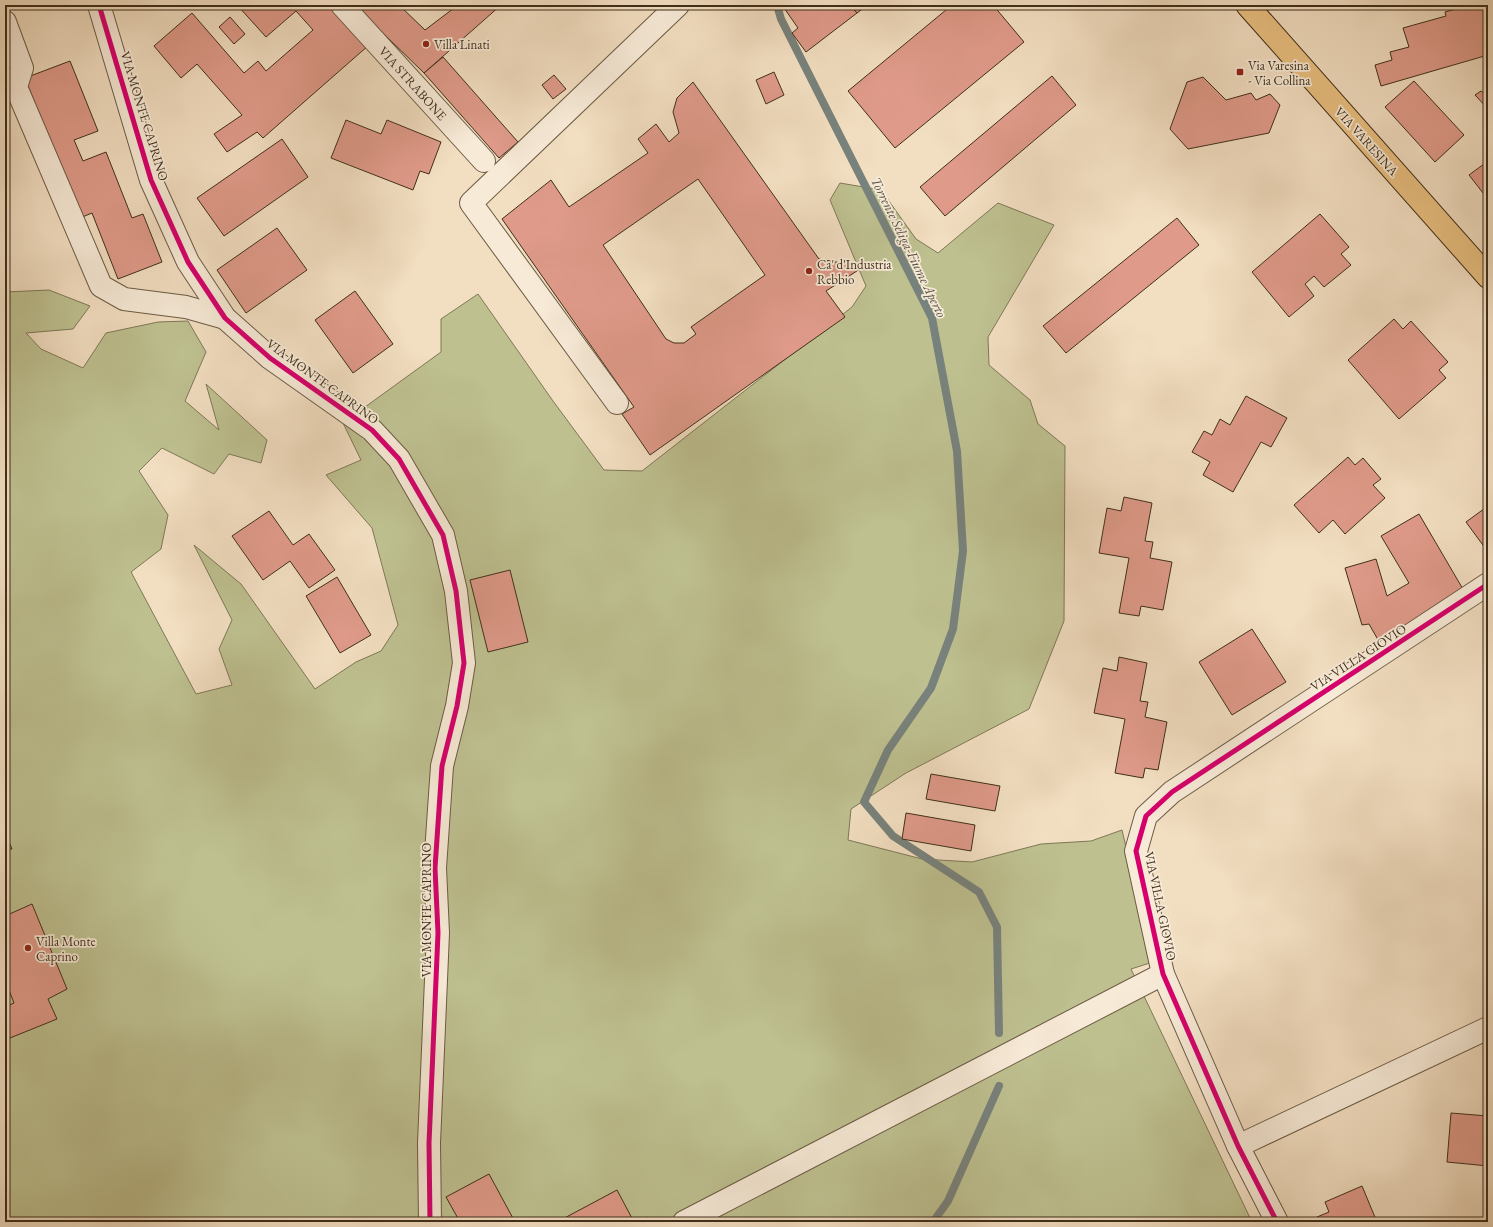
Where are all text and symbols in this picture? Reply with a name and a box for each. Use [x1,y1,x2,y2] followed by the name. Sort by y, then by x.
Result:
[434,36,490,53] place label: Villa Linati
[421,39,431,49] marker: Villa Linati
[375,43,450,124] street label: VIA STRABONE
[117,49,172,183] street label: VIA MONTE CAPRINO
[1248,57,1311,89] place label: Via Varesina - Via Collina
[1235,67,1245,77] marker: Via Varesina - Via Collina
[1331,103,1403,180] street label: VIA VARESINA
[867,174,951,321] water label: Torrente Seliga-Fiume Aperto
[817,256,892,288] place label: Ca' d'Industria Rebbio
[804,266,814,276] marker: Ca' d'Industria Rebbio
[263,335,382,428] street label: VIA MONTE CAPRINO
[1307,620,1410,695] street label: VIA VILLA GIOVIO
[418,843,435,977] street label: VIA MONTE CAPRINO
[1141,850,1180,962] street label: VIA VILLA GIOVIO
[36,933,96,965] place label: Villa Monte Caprino
[23,943,33,953] marker: Villa Monte Caprino

